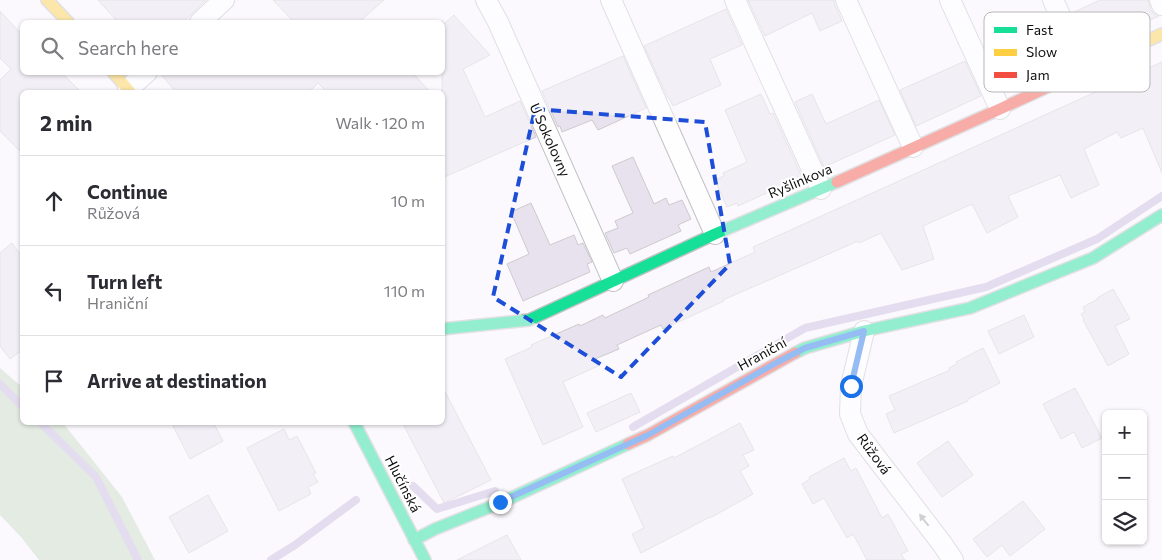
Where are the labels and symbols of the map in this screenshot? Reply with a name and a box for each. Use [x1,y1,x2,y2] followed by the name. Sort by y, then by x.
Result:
[984,12,1150,92] legend
[1026,21,1053,38] text: Fast
[1026,43,1057,60] text: Slow
[1026,66,1050,83] text: Jam
[527,100,574,179] street label: U Sokolovny
[765,159,834,202] street label: Ryšlinkova
[734,333,790,374] street label: Hraniční
[840,375,863,398] route start
[854,430,895,478] street label: Růžová
[382,452,425,515] street label: Hlučínská
[489,491,512,514] route end
[919,514,930,527] one-way arrow

